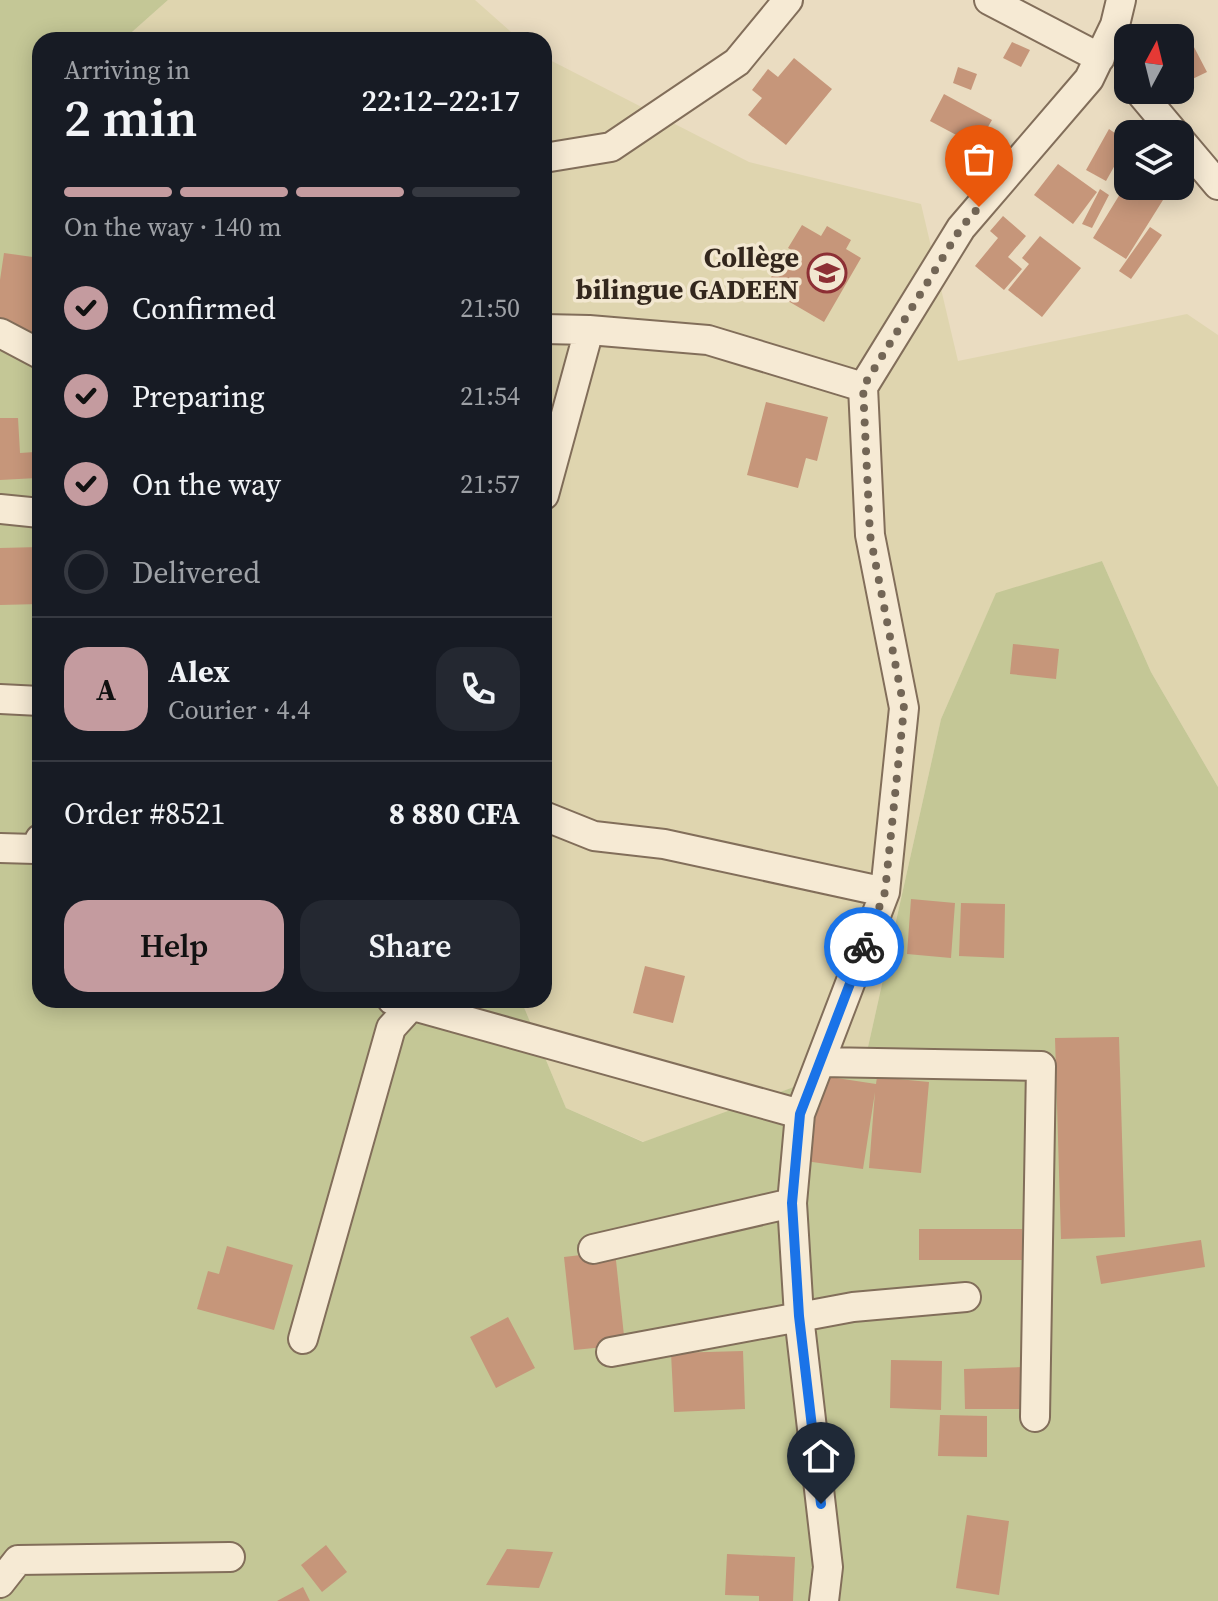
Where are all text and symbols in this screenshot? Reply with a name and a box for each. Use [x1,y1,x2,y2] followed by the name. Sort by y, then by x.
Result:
[1114,24,1194,104] north arrow
[1114,24,1194,200] map controls
[64,52,190,88] text: Arriving in
[361,80,520,121] text: 22:12–22:17
[64,82,197,153] text: 2 min
[1114,120,1194,200] button: layers
[945,125,1013,207] pin
[957,137,1001,181] icon: bag
[64,209,282,245] text: On the way · 140 m
[576,238,799,308] place label: Collège bilingue GADEEN
[806,252,848,294] school or university icon: Collège bilingue GADEEN
[64,286,108,330] icon: check
[132,288,276,329] text: Confirmed
[460,290,520,326] text: 21:50
[64,374,108,418] icon: check
[132,376,265,417] text: Preparing
[460,378,520,414] text: 21:54
[64,462,108,506] icon: check
[132,464,281,505] text: On the way
[460,466,520,502] text: 21:57
[132,552,260,593] text: Delivered
[436,647,520,731] button: phone
[168,651,230,692] text: Alex
[96,669,116,710] text: A
[168,692,310,728] text: Courier · 4.4
[64,793,225,834] text: Order #8521
[389,793,520,834] text: 8 880 CFA
[64,900,284,992] button: Help
[300,900,520,992] button: Share
[824,907,904,987] courier
[842,925,886,969] icon: bike
[787,1422,855,1504] pin
[799,1434,843,1478] icon: home

